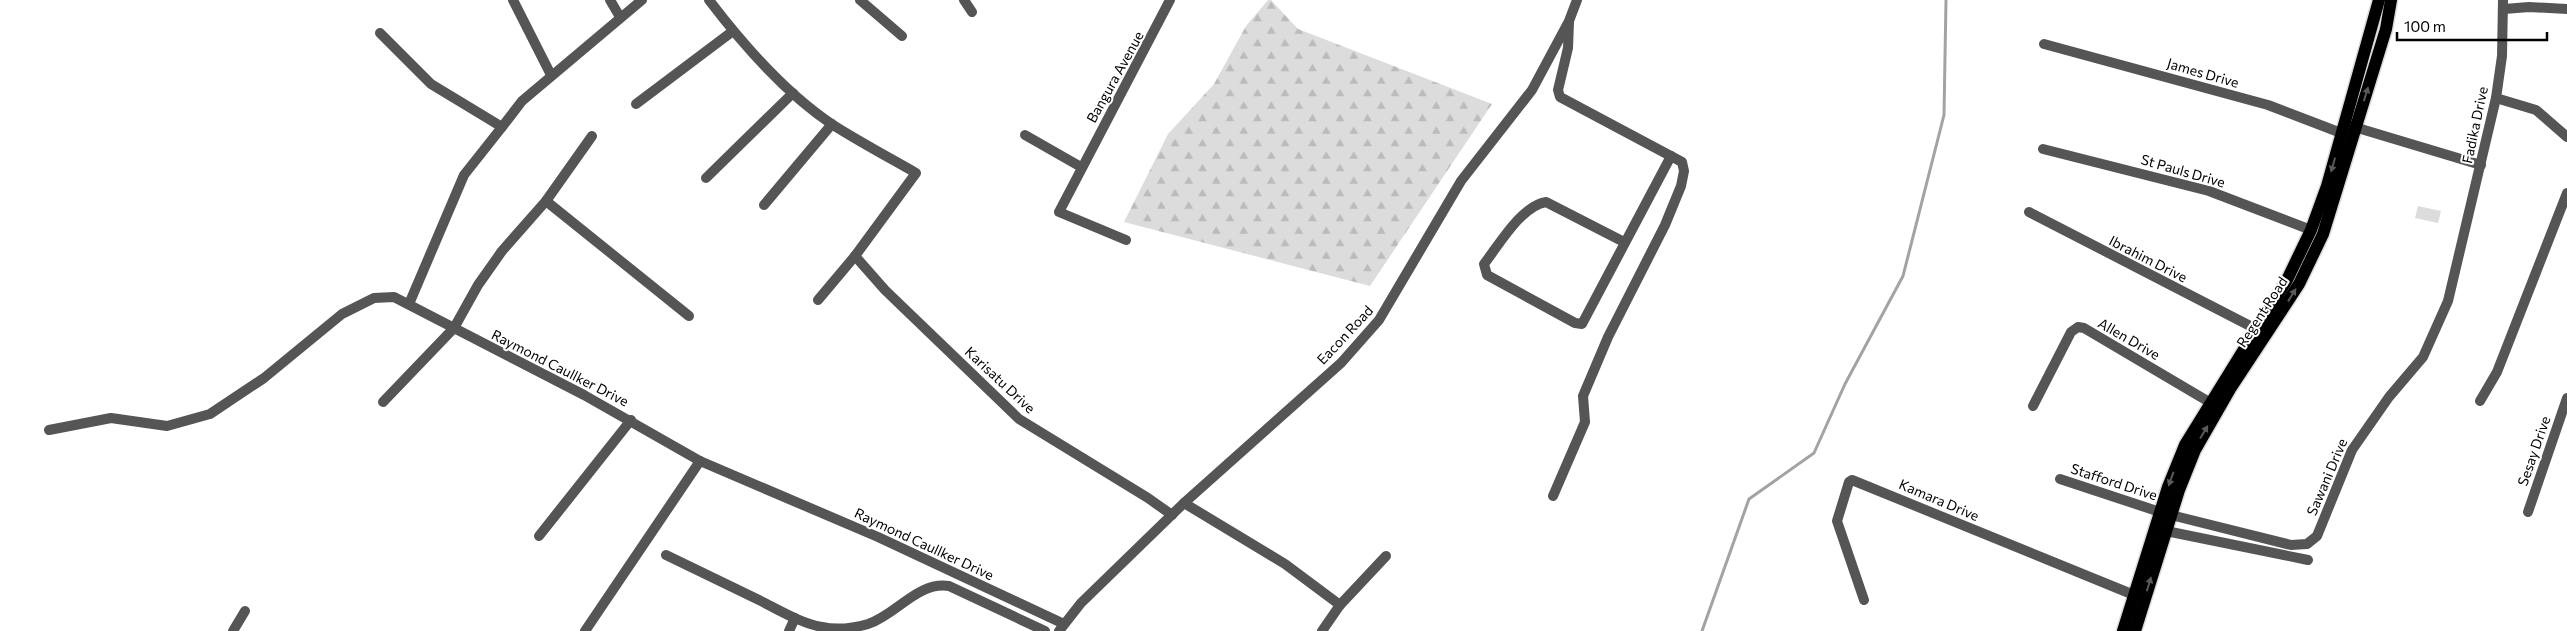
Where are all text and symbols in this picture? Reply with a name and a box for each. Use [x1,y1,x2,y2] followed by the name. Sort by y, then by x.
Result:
[2397,10,2547,42] scale bar
[2404,17,2446,35] text: 100 m
[1082,28,1147,125] street label: Bangura Avenue
[2165,54,2241,91] street label: James Drive
[2458,85,2491,165] street label: Fadika Drive
[2362,86,2370,101] one-way arrow
[2139,150,2227,191] street label: St Pauls Drive
[2329,157,2337,172] one-way arrow
[2106,232,2190,285] street label: Ibrahim Drive
[2233,273,2291,350] street label: Regent Road
[2287,289,2297,302] one-way arrow
[1313,302,1376,368] street label: Eacon Road
[2095,314,2163,363] street label: Allen Drive
[489,326,632,410] street label: Raymond Caullker Drive
[962,343,1039,416] street label: Karisatu Drive
[2514,414,2553,488] street label: Sesay Drive
[2200,425,2209,439] one-way arrow
[2303,436,2350,518] street label: Sawani Drive
[2069,460,2160,503] street label: Stafford Drive
[2167,471,2174,486] one-way arrow
[1897,475,1982,524] street label: Kamara Drive
[852,504,997,583] street label: Raymond Caullker Drive
[2146,577,2154,592] one-way arrow

